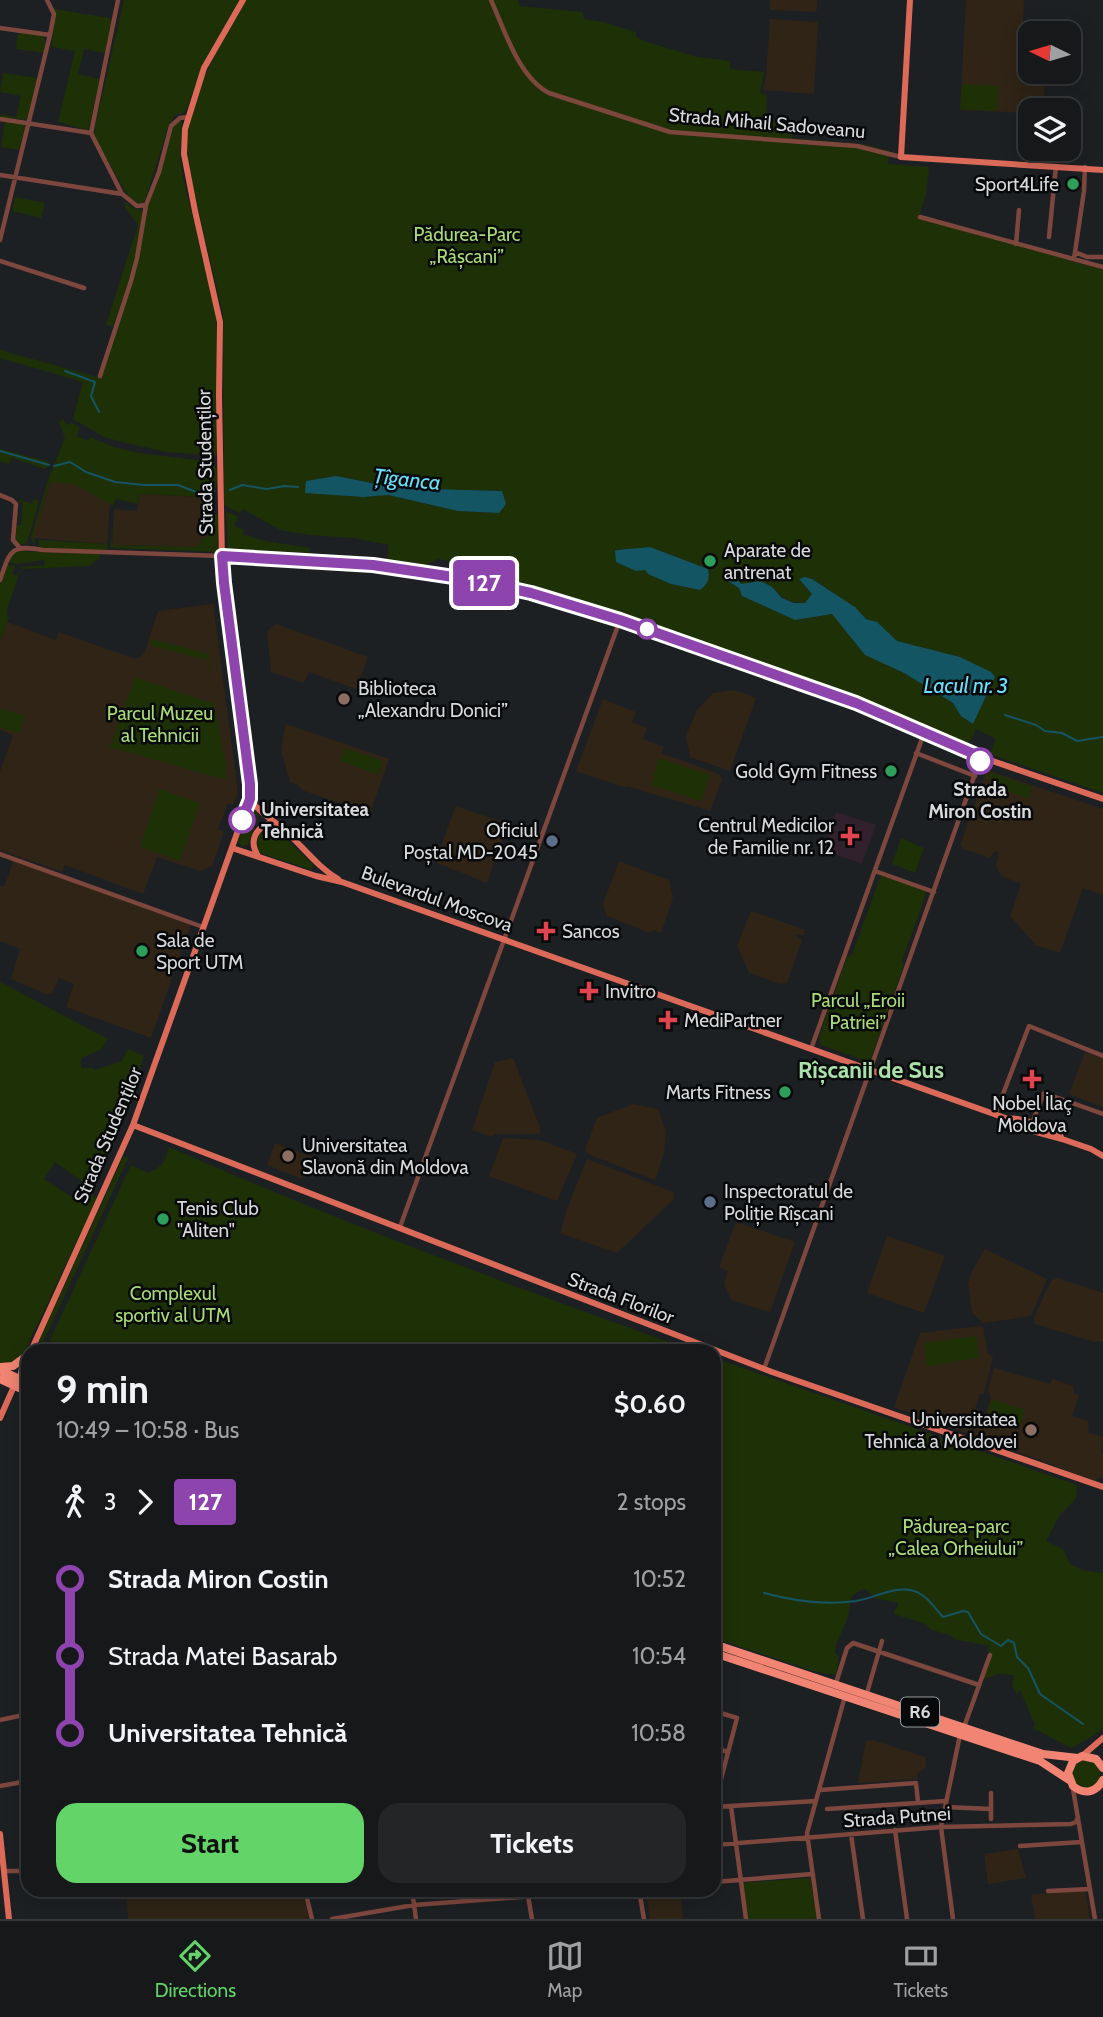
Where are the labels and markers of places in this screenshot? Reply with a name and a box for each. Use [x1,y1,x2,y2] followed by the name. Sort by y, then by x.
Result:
[975,173,1059,196] place label: Sport4Life
[1065,176,1081,192] marker: Sport4Life
[724,539,811,584] place label: Aparate de antrenat
[702,553,718,569] marker: Aparate de antrenat
[637,619,657,639] unlabelled marker
[358,677,508,722] place label: Biblioteca „Alexandru Donici”
[336,691,352,707] marker: Biblioteca „Alexandru Donici”
[967,748,993,774] marker: Strada Miron Costin
[735,760,877,783] place label: Gold Gym Fitness
[883,763,899,779] marker: Gold Gym Fitness
[928,778,1032,823] place label: Strada Miron Costin
[261,798,369,843] place label: Universitatea Tehnică
[229,807,255,833] marker: Universitatea Tehnică
[698,814,834,859] place label: Centrul Medicilor de Familie nr. 12
[403,819,539,865] place label: Oficiul Poștal MD-2045
[840,826,860,846] marker: Centrul Medicilor de Familie nr. 12
[544,833,560,849] marker: Oficiul Poștal MD-2045
[562,920,620,943] place label: Sancos
[536,921,556,941] marker: Sancos
[156,929,244,974] place label: Sala de Sport UTM
[134,943,150,959] marker: Sala de Sport UTM
[605,980,656,1003] place label: Invitro
[579,981,599,1001] marker: Invitro
[684,1009,782,1032] place label: MediPartner
[658,1010,678,1030] marker: MediPartner
[1022,1069,1042,1089] marker: Nobel İlaç Moldova
[666,1081,771,1104] place label: Marts Fitness
[777,1084,793,1100] marker: Marts Fitness
[992,1092,1072,1137] place label: Nobel İlaç Moldova
[302,1134,469,1179] place label: Universitatea Slavonă din Moldova
[280,1148,296,1164] marker: Universitatea Slavonă din Moldova
[724,1180,853,1226] place label: Inspectoratul de Poliție Rîșcani
[702,1194,718,1210] marker: Inspectoratul de Poliție Rîșcani
[177,1197,259,1242] place label: Tenis Club "Aliten"
[155,1211,171,1227] marker: Tenis Club "Aliten"
[864,1408,1017,1453] place label: Universitatea Tehnică a Moldovei
[1023,1422,1039,1438] marker: Universitatea Tehnică a Moldovei

